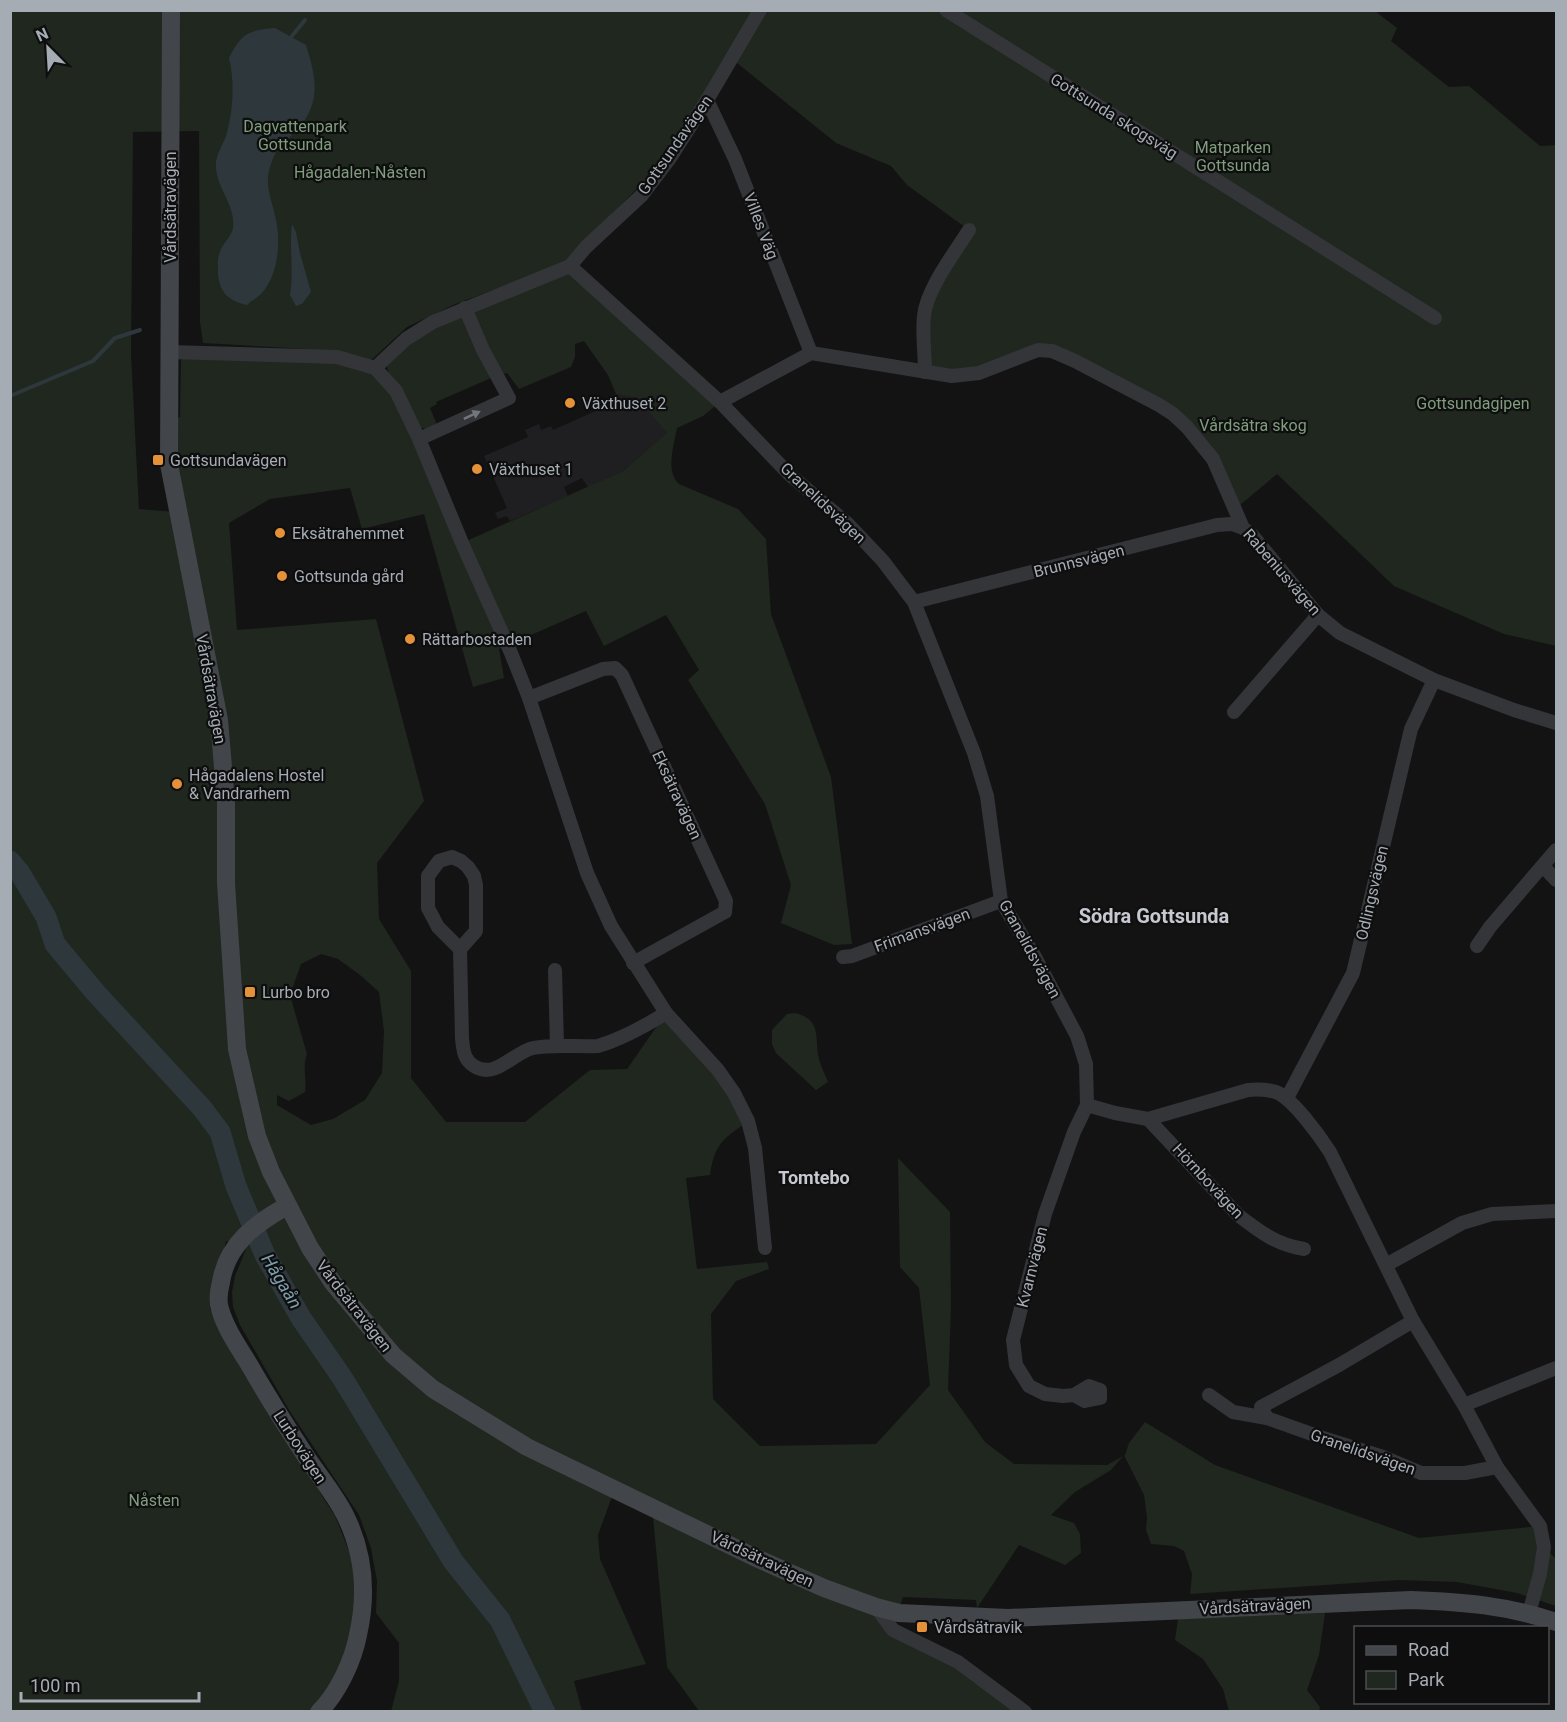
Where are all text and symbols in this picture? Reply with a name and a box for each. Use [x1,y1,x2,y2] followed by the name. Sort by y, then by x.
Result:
[18,18,78,78] north arrow
[33,24,51,46] text: N
[1047,69,1181,163] street label: Gottsunda skogsväg
[634,92,716,198] street label: Gottsundavägen
[243,117,348,154] park label: Dagvattenpark Gottsunda
[1195,138,1271,175] park label: Matparken Gottsunda
[161,151,180,263] street label: Vårdsätravägen
[294,163,426,182] park label: Hågadalen-Nåsten
[740,190,782,262] street label: Villes Väg
[582,394,666,413] place label: Växthuset 2
[1416,394,1530,413] park label: Gottsundagipen
[563,396,577,410] marker: Växthuset 2
[464,410,481,419] one-way arrow
[1199,416,1307,435] park label: Vårdsätra skog
[170,451,287,470] place label: Gottsundavägen
[151,453,165,467] marker: Gottsundavägen
[776,459,870,547] street label: Granelidsvägen
[489,460,573,479] place label: Växthuset 1
[470,462,484,476] marker: Växthuset 1
[292,524,404,543] place label: Eksätrahemmet
[1239,525,1325,619] street label: Rabeniusvägen
[273,526,287,540] marker: Eksätrahemmet
[1032,541,1126,581] street label: Brunnsvägen
[294,567,404,586] place label: Gottsunda gård
[275,569,289,583] marker: Gottsunda gård
[422,630,532,649] place label: Rättarbostaden
[403,632,417,646] marker: Rättarbostaden
[192,633,230,745] street label: Vårdsätravägen
[648,748,706,842] street label: Eksätravägen
[189,766,324,803] place label: Hågadalens Hostel & Vandrarhem
[170,777,184,791] marker: Hågadalens Hostel & Vandrarhem
[1352,844,1392,942] street label: Odlingsvägen
[995,896,1065,1002] street label: Granelidsvägen
[872,904,972,956] street label: Frimansvägen
[1079,904,1230,928] district label: Södra Gottsunda
[262,983,330,1002] place label: Lurbo bro
[243,985,257,999] marker: Lurbo bro
[1169,1140,1247,1222] street label: Hörnbovägen
[778,1167,850,1188] district label: Tomtebo
[1013,1224,1051,1310] street label: Kvarnvägen
[257,1250,307,1312] water label: Hågaån
[312,1256,396,1356] street label: Vårdsätravägen
[269,1407,331,1487] street label: Lurbovägen
[1308,1425,1418,1479] street label: Granelidsvägen
[129,1491,179,1510] park label: Nåsten
[708,1527,816,1591] street label: Vårdsätravägen
[1199,1594,1311,1618] street label: Vårdsätravägen
[934,1618,1023,1637] place label: Vårdsätravik
[915,1620,929,1634] marker: Vårdsätravik
[1354,1626,1549,1704] legend
[1408,1639,1449,1660] text: Road
[21,1665,200,1703] scale bar
[1408,1669,1445,1690] text: Park
[30,1675,81,1696] text: 100 m

